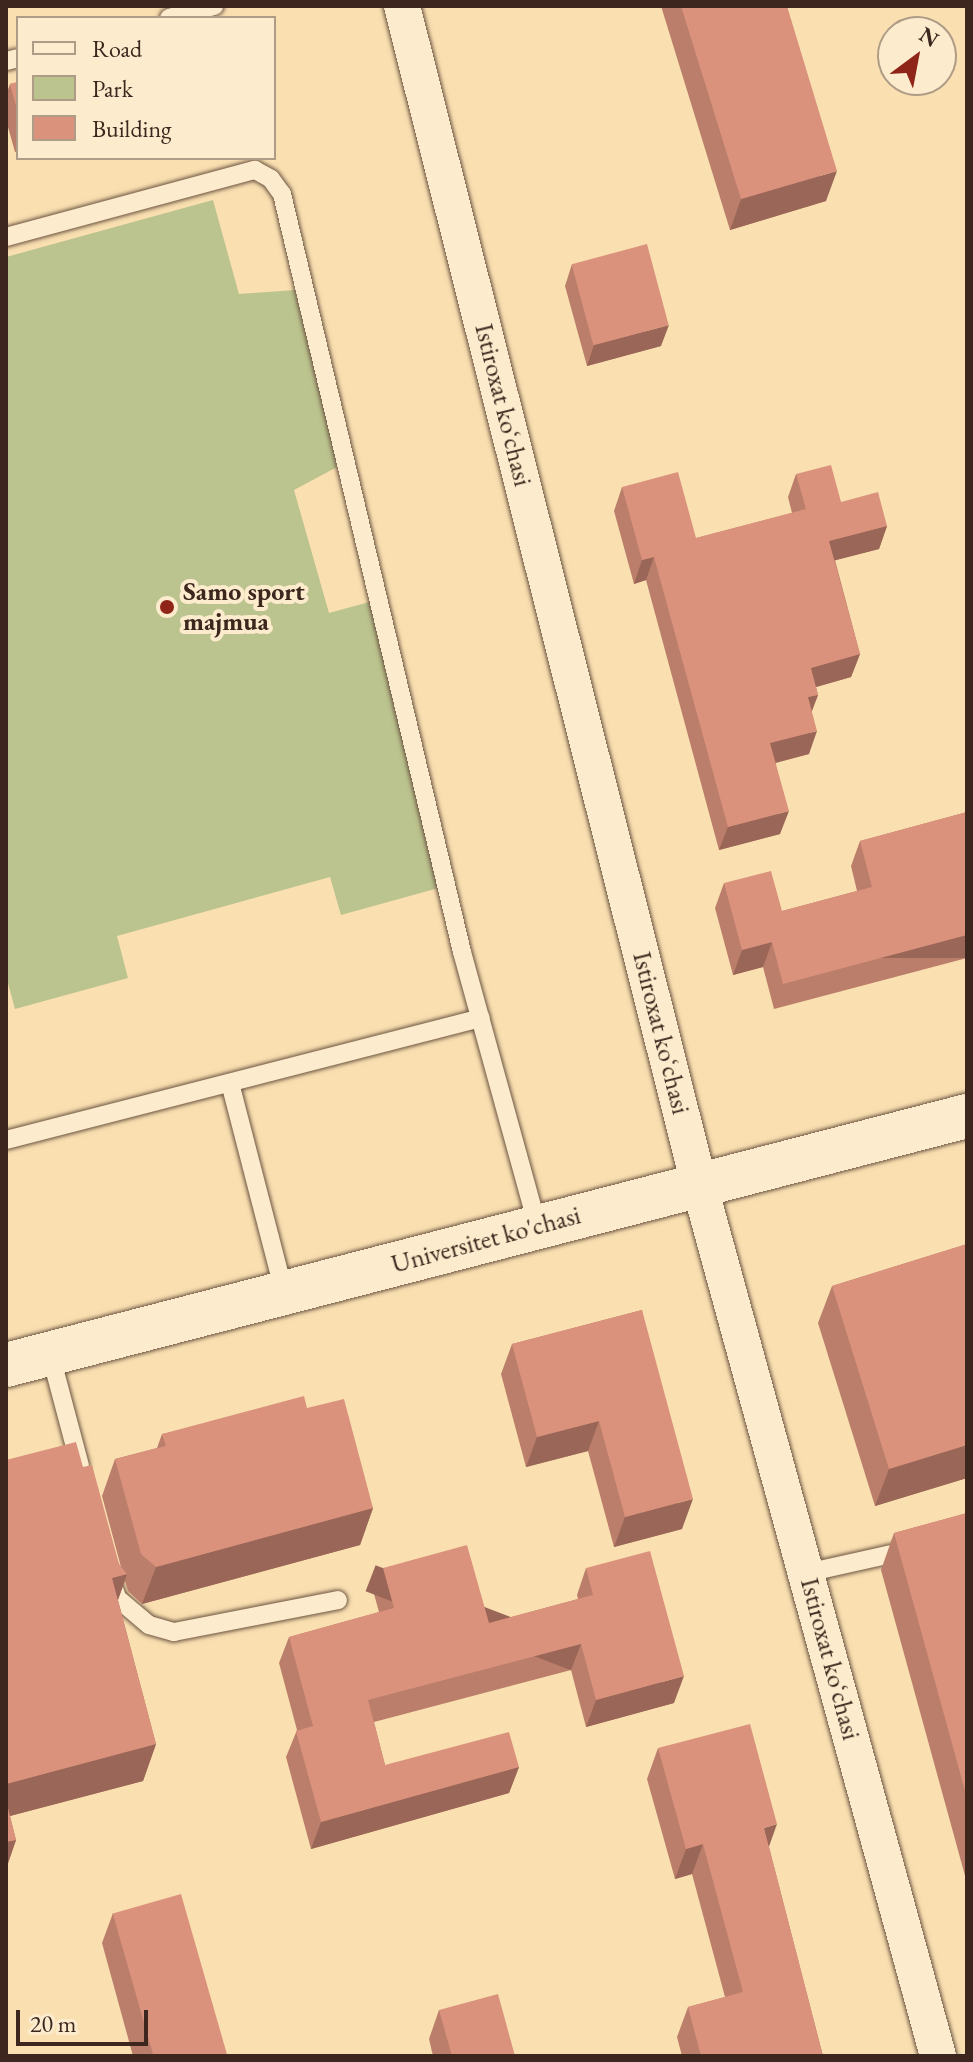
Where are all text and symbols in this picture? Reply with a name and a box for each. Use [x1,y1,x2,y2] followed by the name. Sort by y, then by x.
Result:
[16,16,276,160] legend
[877,16,957,96] north arrow
[914,20,944,54] text: N
[92,33,142,64] text: Road
[92,73,133,104] text: Park
[92,113,172,144] text: Building
[468,321,538,489] street label: Istiroxat koʻchasi
[183,576,305,638] place label: Samo sport majmua
[158,598,176,616] marker: Samo sport majmua
[626,949,696,1117] street label: Istiroxat koʻchasi
[388,1200,584,1280] street label: Universitet ko'chasi
[793,1575,867,1743] street label: Istiroxat koʻchasi
[20,1994,152,2044] scale bar
[30,2008,77,2039] text: 20 m

